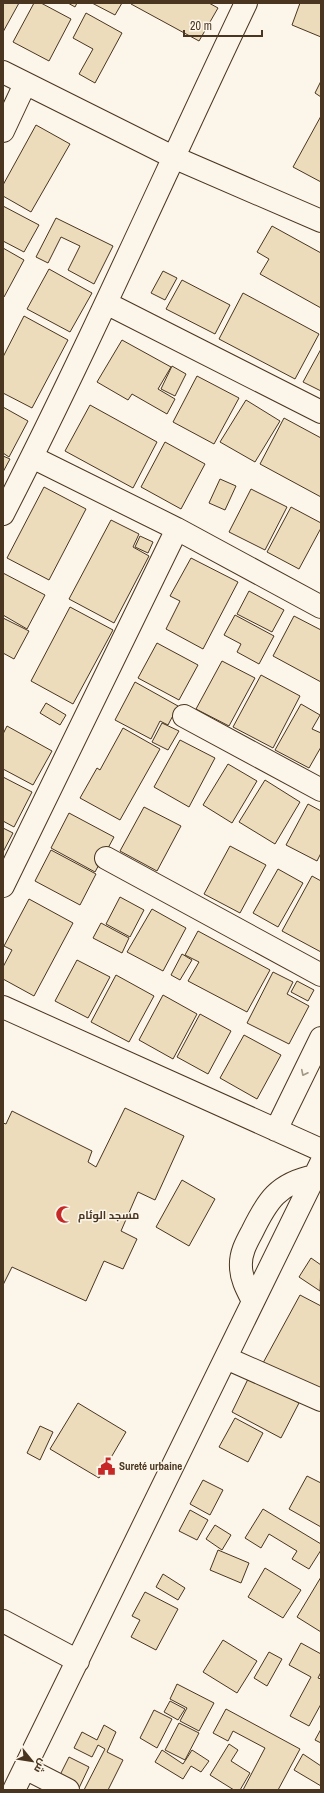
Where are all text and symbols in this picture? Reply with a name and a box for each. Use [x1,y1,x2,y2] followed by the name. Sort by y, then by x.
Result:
[184,12,262,38] scale bar
[190,18,212,34] text: 20 m
[301,1069,309,1076] one-way arrow
[55,1205,75,1225] mosque icon: مسجد الوئام
[78,1208,139,1223] place label: مسجد الوئام
[96,1456,116,1476] public building icon: Sureté urbaine
[119,1459,182,1473] place label: Sureté urbaine
[12,1741,52,1781] north arrow
[31,1756,50,1776] text: ش

